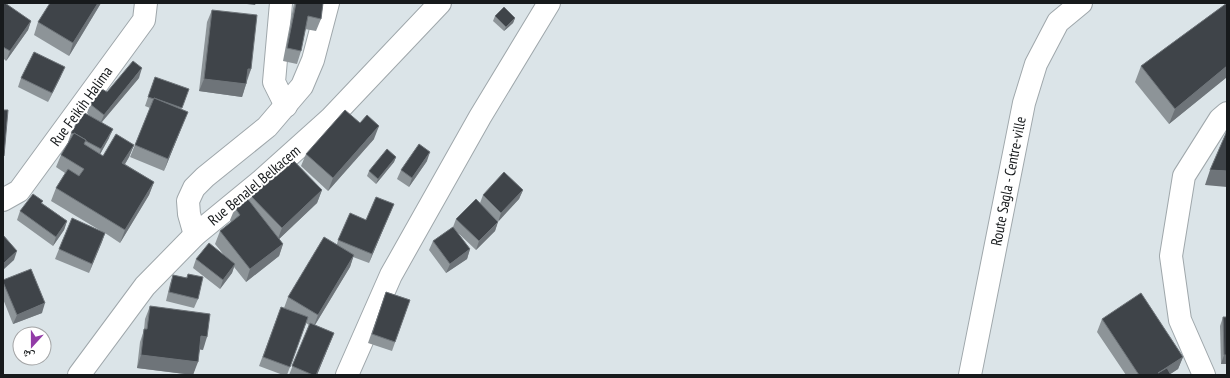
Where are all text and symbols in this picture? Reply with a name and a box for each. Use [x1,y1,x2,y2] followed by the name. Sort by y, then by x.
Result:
[46,62,116,150] street label: Rue Feikih Halima
[986,115,1030,247] street label: Route Sagla - Centre-ville
[204,141,304,229] street label: Rue Benalel Belkacem
[12,326,52,366] north arrow
[20,346,37,364] text: ش

